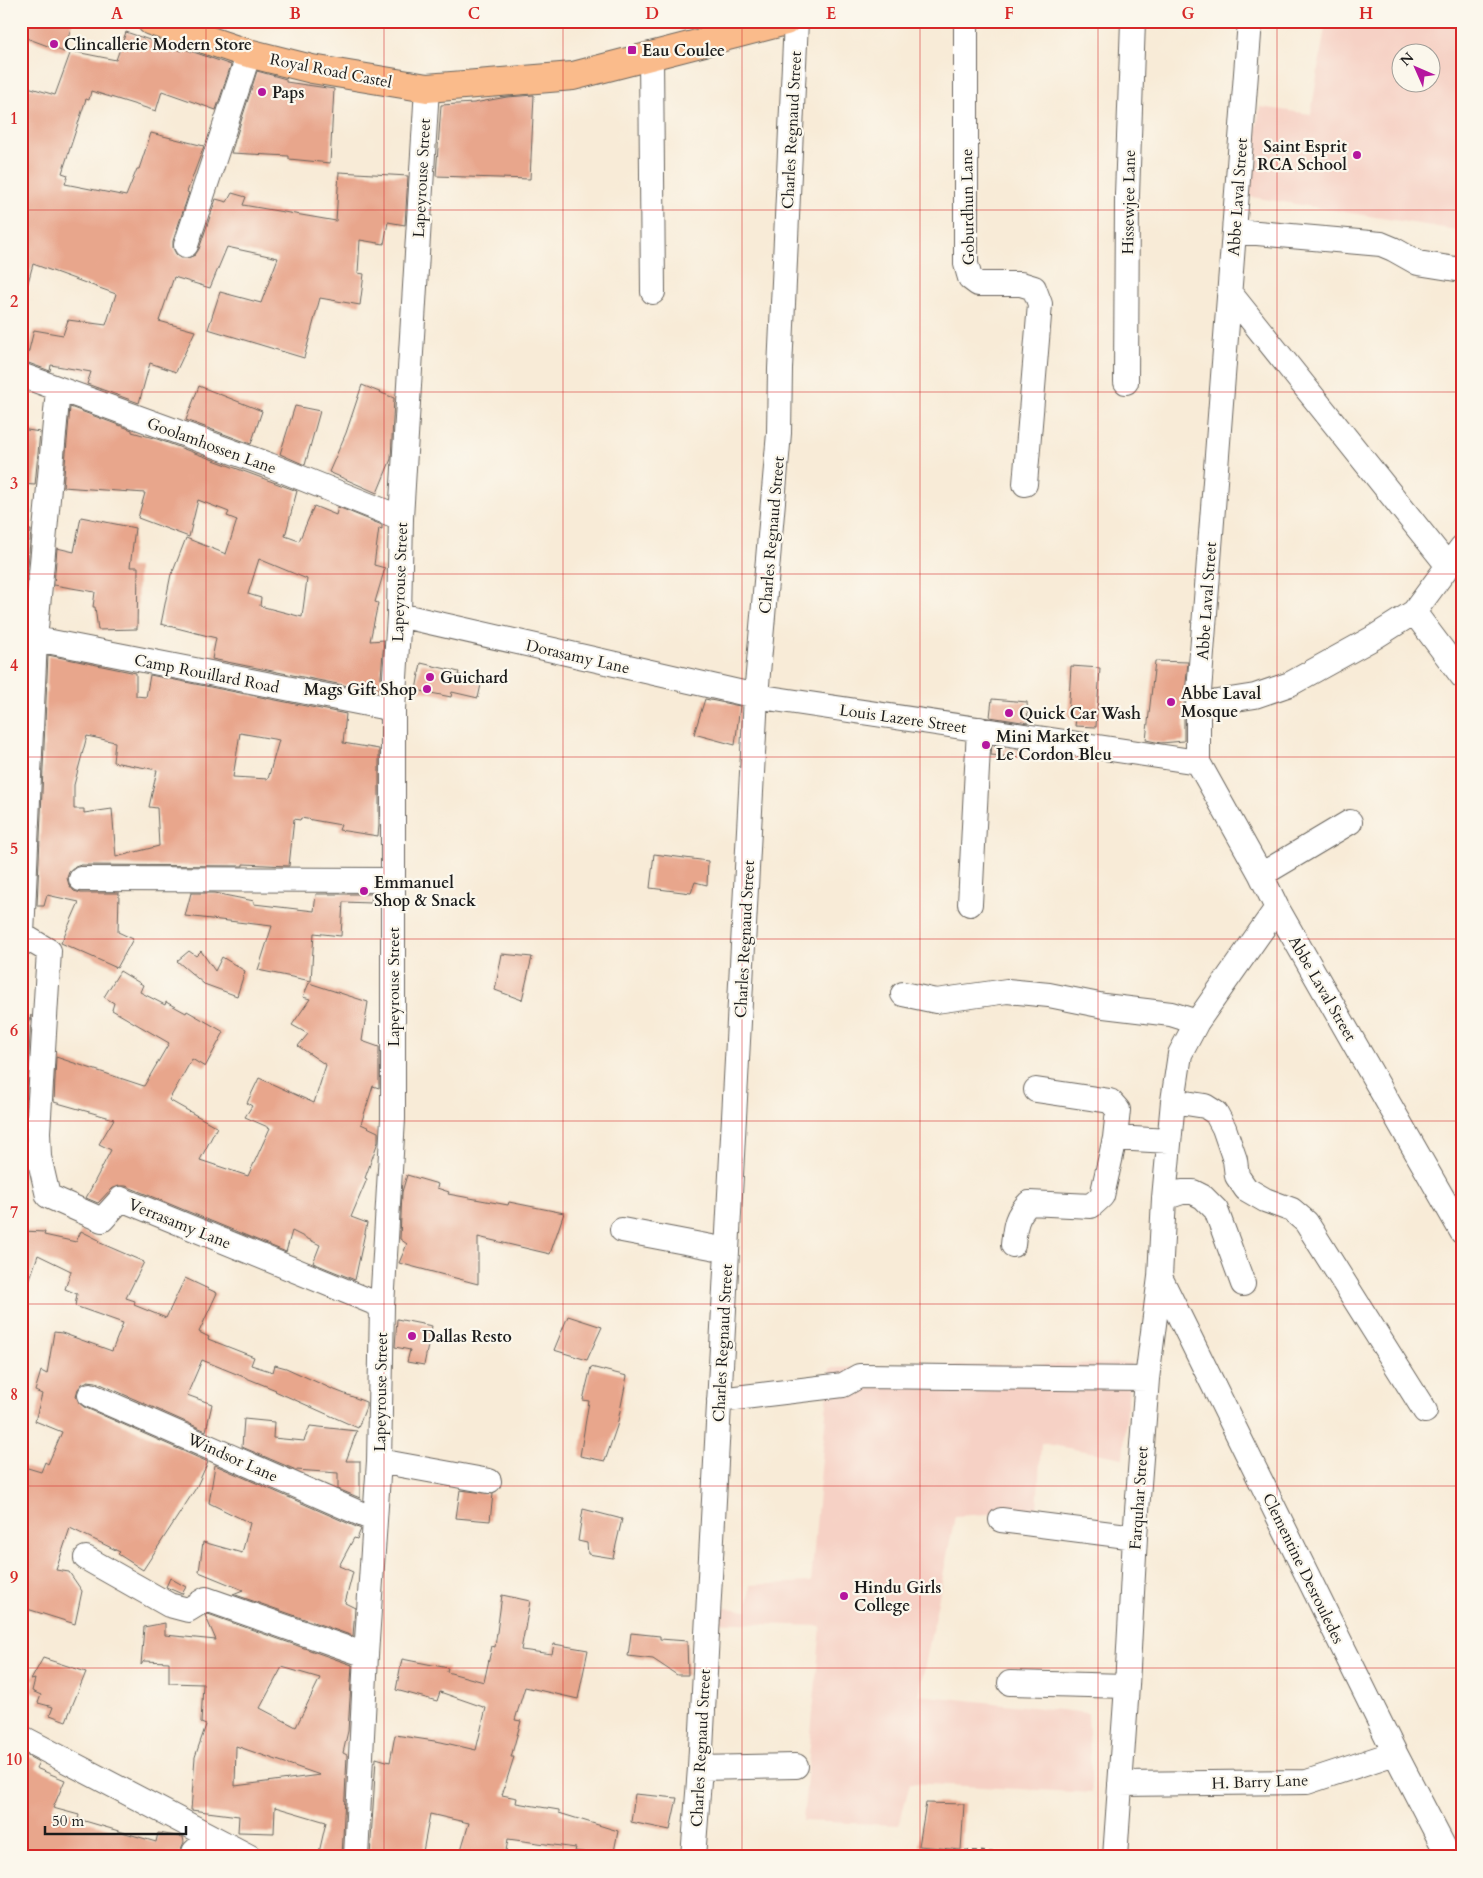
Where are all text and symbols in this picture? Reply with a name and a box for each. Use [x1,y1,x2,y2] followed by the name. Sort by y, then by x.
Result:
[111,3,123,25] text: A
[289,3,301,25] text: B
[468,3,480,25] text: C
[645,3,659,25] text: D
[826,3,836,25] text: E
[1004,3,1014,25] text: F
[1181,3,1195,25] text: G
[1359,3,1373,25] text: H
[64,34,252,56] place label: Clincallerie Modern Store
[48,38,60,50] marker: Clincallerie Modern Store
[642,40,725,62] place label: Eau Coulee
[1390,42,1440,92] north arrow
[626,44,638,56] marker: Eau Coulee
[268,48,394,94] street label: Royal Road Castel
[1396,48,1418,70] text: N
[777,50,807,210] street label: Charles Regnaud Street
[272,82,304,104] place label: Paps
[256,86,268,98] marker: Paps
[10,108,18,130] text: 1
[408,118,436,238] street label: Lapeyrouse Street
[1257,136,1347,176] place label: Saint Esprit RCA School
[1223,137,1253,257] street label: Abbe Laval Street
[956,148,980,266] street label: Goburdhun Lane
[1117,149,1141,255] street label: Hissewjee Lane
[1351,149,1363,161] marker: Saint Esprit RCA School
[10,291,18,313] text: 2
[144,412,279,480] street label: Goolamhossen Lane
[754,455,790,615] street label: Charles Regnaud Street
[10,473,18,495] text: 3
[387,522,413,642] street label: Lapeyrouse Street
[1192,541,1222,661] street label: Abbe Laval Street
[524,634,632,680] street label: Dorasamy Lane
[132,649,282,699] street label: Camp Rouillard Road
[10,655,18,677] text: 4
[440,667,508,689] place label: Guichard
[424,671,436,683] marker: Guichard
[304,679,417,701] place label: Mags Gift Shop
[421,683,433,695] marker: Mags Gift Shop
[1181,683,1261,723] place label: Abbe Laval Mosque
[1165,696,1177,708] marker: Abbe Laval Mosque
[838,699,968,739] street label: Louis Lazere Street
[1019,703,1141,725] place label: Quick Car Wash
[1003,707,1015,719] marker: Quick Car Wash
[996,726,1112,766] place label: Mini Market Le Cordon Bleu
[980,739,992,751] marker: Mini Market Le Cordon Bleu
[10,838,18,860] text: 5
[730,859,760,1019] street label: Charles Regnaud Street
[374,872,476,912] place label: Emmanuel Shop & Snack
[358,885,370,897] marker: Emmanuel Shop & Snack
[383,927,405,1047] street label: Lapeyrouse Street
[1283,932,1361,1045] street label: Abbe Laval Street
[10,1020,18,1042] text: 6
[125,1193,234,1255] street label: Verrasamy Lane
[10,1202,18,1224] text: 7
[708,1263,738,1423] street label: Charles Regnaud Street
[422,1326,512,1348] place label: Dallas Resto
[406,1330,418,1342] marker: Dallas Resto
[369,1332,393,1452] street label: Lapeyrouse Street
[10,1384,18,1406] text: 8
[183,1428,281,1488] street label: Windsor Lane
[1124,1446,1154,1550] street label: Farquhar Street
[1257,1489,1349,1647] street label: Clementine Desrouledes
[10,1567,18,1589] text: 9
[854,1577,941,1617] place label: Hindu Girls College
[838,1590,850,1602] marker: Hindu Girls College
[686,1668,716,1828] street label: Charles Regnaud Street
[6,1749,22,1771] text: 10
[1211,1769,1309,1795] street label: H. Barry Lane
[45,1803,186,1835] scale bar
[52,1811,84,1831] text: 50 m

